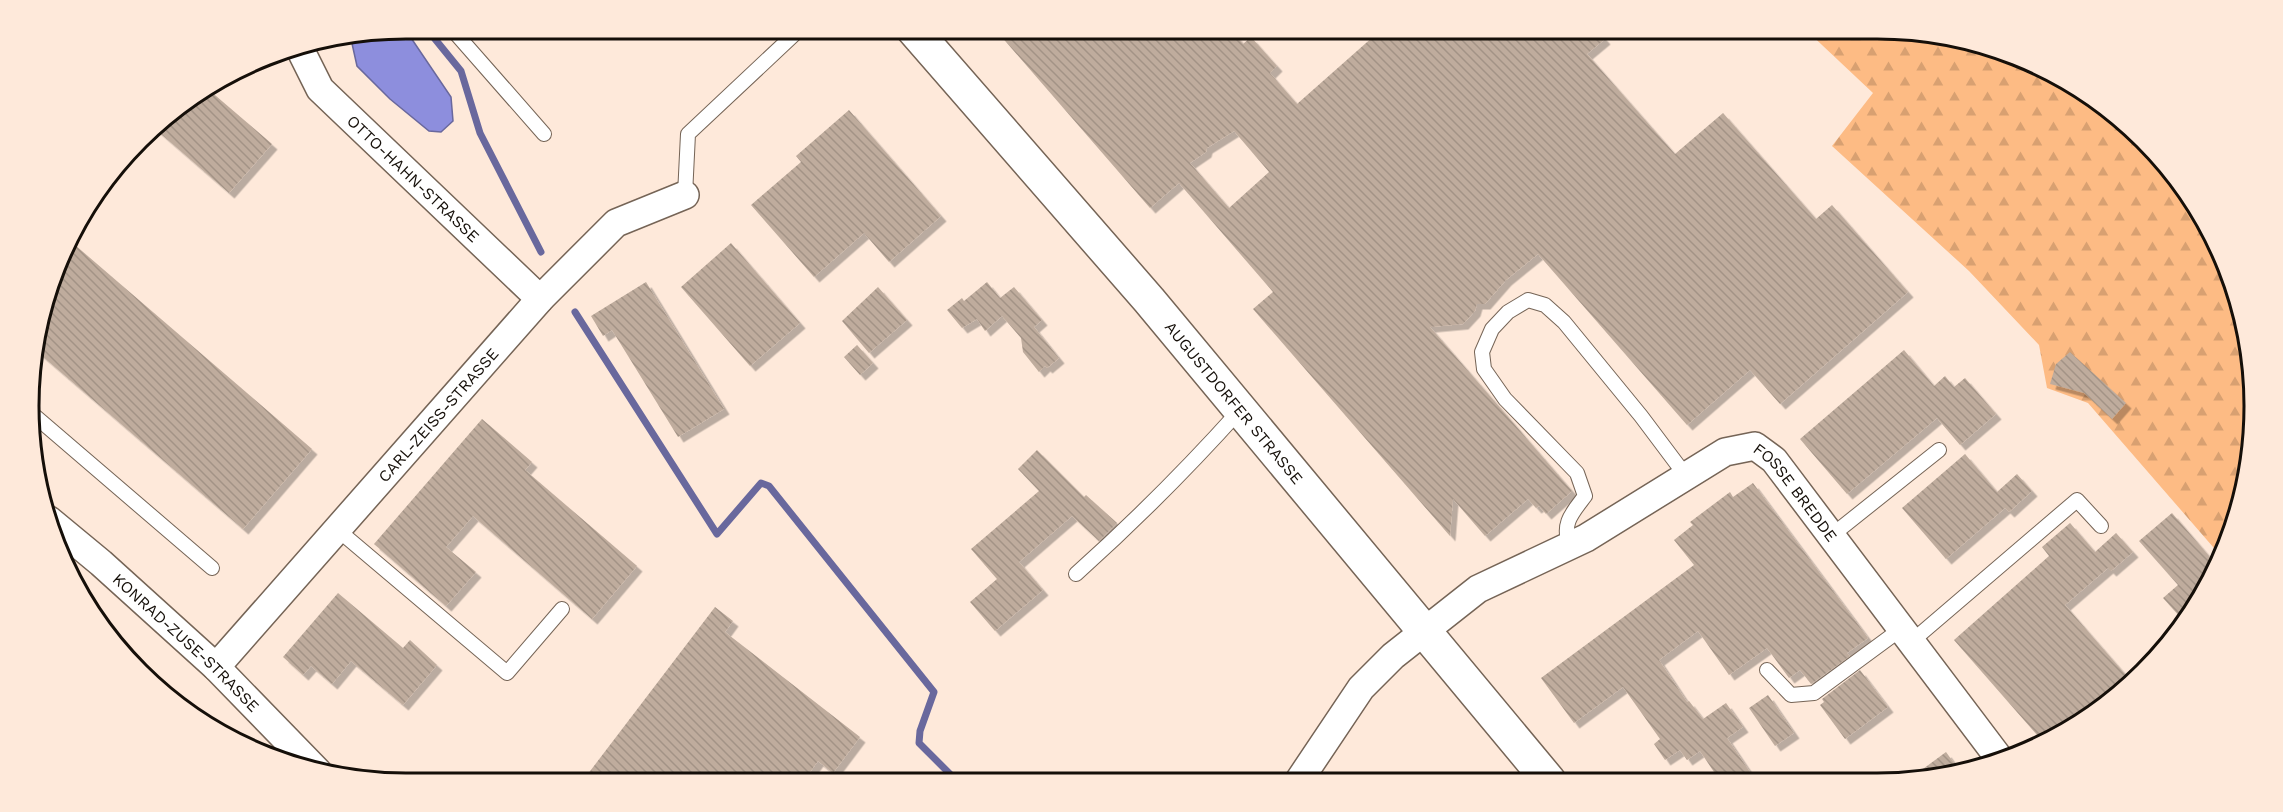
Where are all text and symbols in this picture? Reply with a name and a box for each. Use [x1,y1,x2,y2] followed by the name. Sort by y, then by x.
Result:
[343,111,483,246] street label: OTTO-HAHN-STRASSE
[1161,318,1307,488] street label: AUGUSTDORFER STRASSE
[374,344,502,486] street label: CARL-ZEISS-STRASSE
[1750,439,1841,545] street label: FOSSE BREDDE
[109,569,263,716] street label: KONRAD-ZUSE-STRASSE

